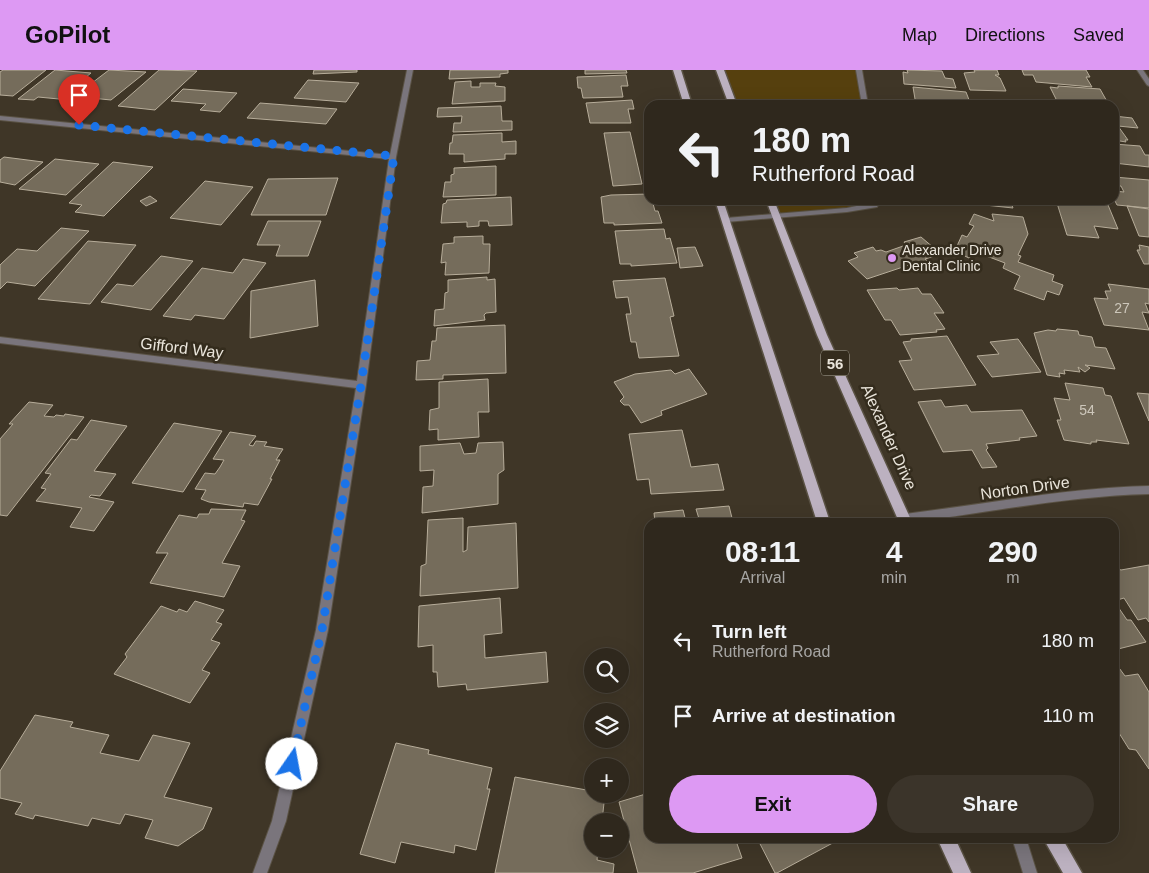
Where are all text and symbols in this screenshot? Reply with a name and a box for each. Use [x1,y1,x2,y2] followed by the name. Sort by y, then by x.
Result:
[25,21,110,48] text: GoPilot
[902,25,937,45] text: Map
[965,25,1045,45] text: Directions
[1073,25,1124,45] text: Saved
[58,74,100,125] pin
[65,81,93,109] icon: arrive
[669,120,734,185] icon: left
[752,120,851,159] text: 180 m
[752,161,915,186] text: Rutherford Road
[902,242,1002,274] place label: Alexander Drive Dental Clinic
[886,252,898,264] marker: Alexander Drive Dental Clinic
[1114,300,1130,316] house number: 27
[139,334,225,362] street label: Gifford Way
[821,350,849,376] road number: 56
[858,382,920,493] street label: Alexander Drive
[1079,402,1095,418] house number: 54
[979,473,1071,503] street label: Norton Drive
[725,535,800,568] text: 08:11
[886,535,902,568] text: 4
[988,535,1038,568] text: 290
[740,569,785,586] text: Arrival
[881,569,907,586] text: min
[1006,569,1020,586] text: m
[712,621,787,642] text: Turn left
[669,627,697,655] icon: left
[1041,630,1094,651] text: 180 m
[712,643,830,660] text: Rutherford Road
[584,648,629,858] map controls
[584,648,629,693] button: search
[669,702,697,730] icon: arrive
[584,703,629,748] button: layers
[712,705,896,726] text: Arrive at destination
[1043,705,1094,726] text: 110 m
[265,737,317,789] position arrow
[584,758,629,803] button: +
[669,775,877,833] button: Exit
[887,775,1094,833] button: Share
[584,813,629,858] button: −

